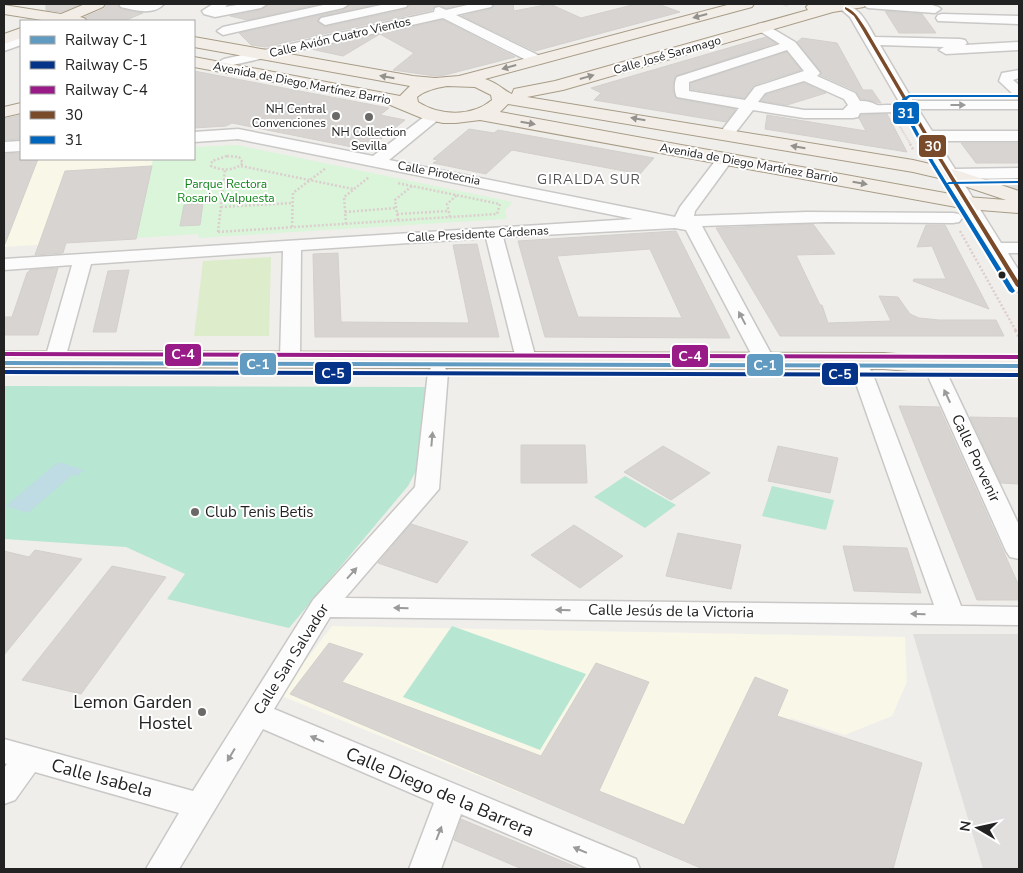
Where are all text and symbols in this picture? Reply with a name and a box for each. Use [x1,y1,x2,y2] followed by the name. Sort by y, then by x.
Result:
[268,13,413,61] street label: Calle Avión Cuatro Vientos
[693,13,708,21] one-way arrow
[20,20,195,160] legend
[65,30,148,50] text: Railway C-1
[611,32,723,78] street label: Calle José Saramago
[65,55,148,75] text: Railway C-5
[212,58,393,108] street label: Avenida de Diego Martínez Barrio
[502,64,517,72] one-way arrow
[379,72,395,80] one-way arrow
[580,73,595,81] one-way arrow
[65,80,148,100] text: Railway C-4
[252,101,326,131] place label: NH Central Convenciones
[892,101,920,125] line badge: 31
[951,101,967,109] one-way arrow
[898,104,914,123] text: 31
[65,105,83,125] text: 30
[330,110,342,122] marker: NH Central Convenciones
[363,111,375,123] marker: NH Collection Sevilla
[629,115,645,123] one-way arrow
[520,119,536,127] one-way arrow
[332,124,406,154] place label: NH Collection Sevilla
[65,130,83,150] text: 31
[918,134,947,158] line badge: 30
[925,137,941,156] text: 30
[659,139,840,187] street label: Avenida de Diego Martínez Barrio
[789,142,805,150] one-way arrow
[396,157,482,189] street label: Calle Pirotecnia
[537,170,641,189] district label: GIRALDA SUR
[177,176,275,206] park label: Parque Rectora Rosario Valpuesta
[852,180,868,188] one-way arrow
[407,222,550,246] street label: Calle Presidente Cárdenas
[997,270,1007,280] unlabelled marker
[738,311,746,325] one-way arrow
[164,343,202,367] line badge: C-4
[671,344,709,368] line badge: C-4
[171,345,195,364] text: C-4
[678,347,702,366] text: C-4
[239,352,277,376] line badge: C-1
[746,353,784,377] line badge: C-1
[246,355,270,374] text: C-1
[753,356,777,375] text: C-1
[314,361,352,385] line badge: C-5
[821,362,859,386] line badge: C-5
[321,364,345,383] text: C-5
[828,365,852,384] text: C-5
[943,389,951,403] one-way arrow
[947,411,1005,506] street label: Calle Porvenir
[428,431,436,447] one-way arrow
[205,502,314,522] place label: Club Tenis Betis
[189,506,201,518] marker: Club Tenis Betis
[347,566,358,579] one-way arrow
[249,599,334,718] street label: Calle San Salvador
[588,600,754,622] street label: Calle Jesús de la Victoria
[392,604,408,612] one-way arrow
[555,606,571,614] one-way arrow
[910,610,926,618] one-way arrow
[73,690,193,735] place label: Lemon Garden Hostel
[196,706,208,718] marker: Lemon Garden Hostel
[310,735,324,743] one-way arrow
[342,741,538,843] street label: Calle Diego de la Barrera
[226,749,236,762] one-way arrow
[49,753,155,803] street label: Calle Isabela
[953,803,1003,853] north arrow
[955,819,976,833] text: N
[435,825,443,840] one-way arrow
[572,846,587,854] one-way arrow

